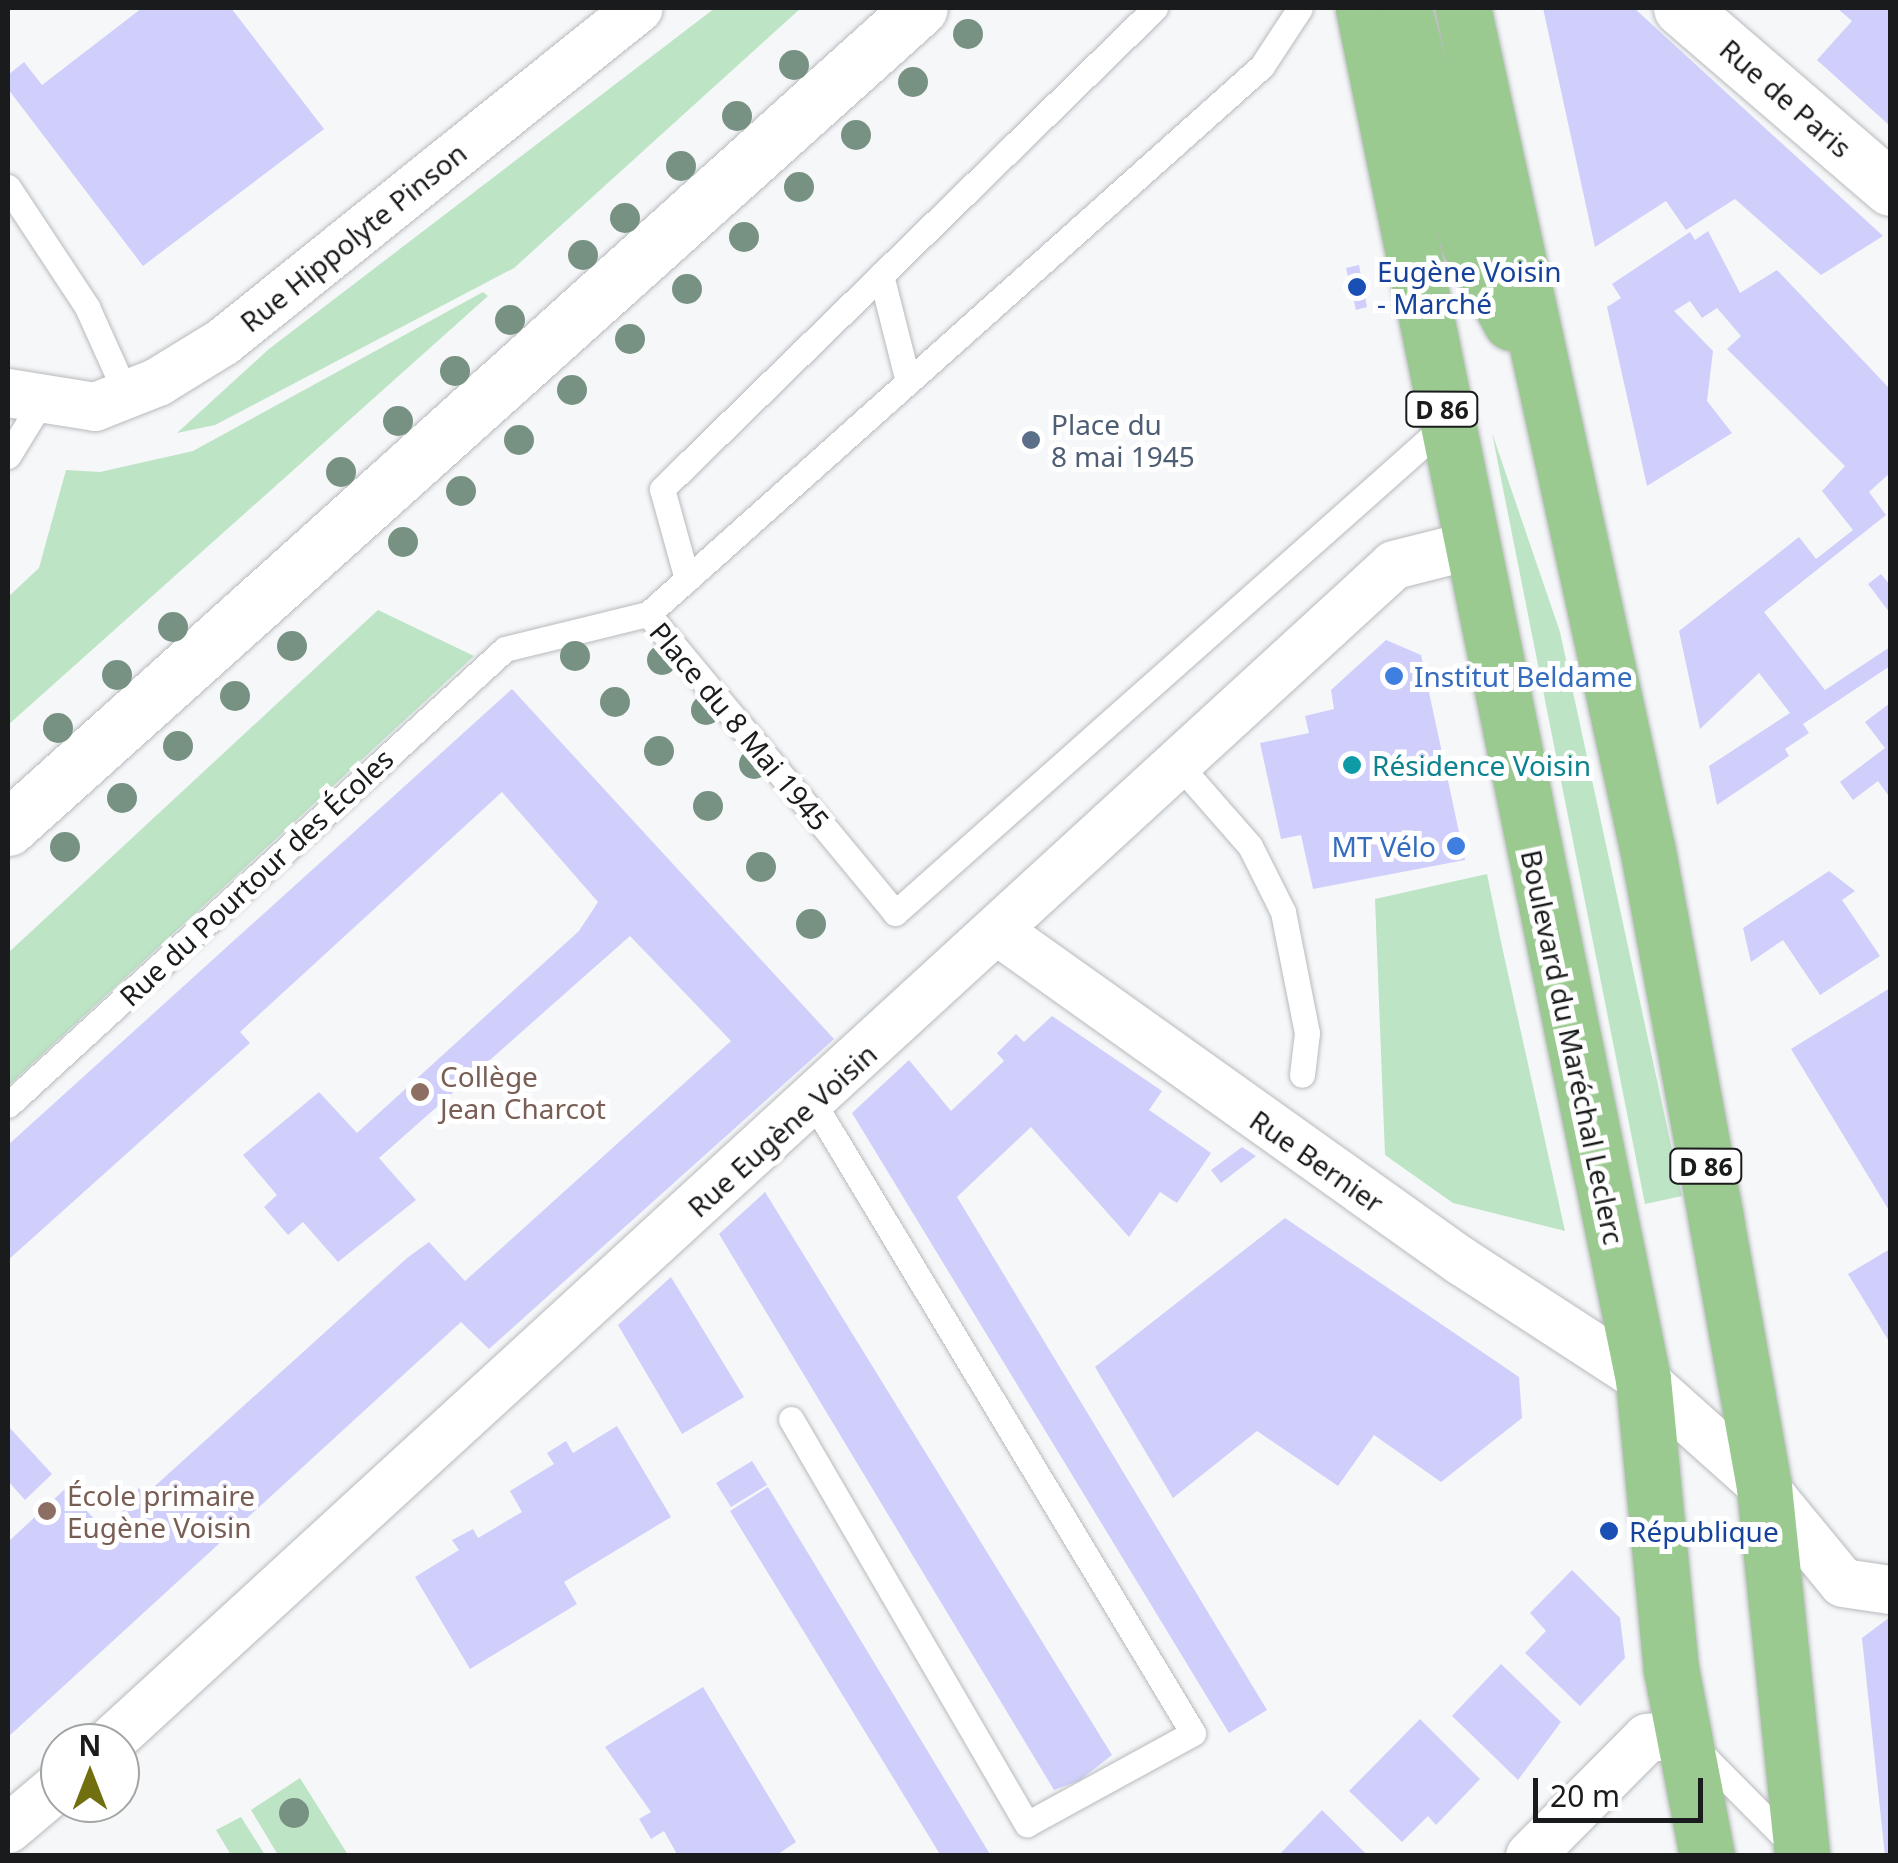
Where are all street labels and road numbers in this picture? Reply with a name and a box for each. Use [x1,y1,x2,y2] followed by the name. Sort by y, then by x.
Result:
[1713,32,1859,164] street label: Rue de Paris
[233,136,473,338] street label: Rue Hippolyte Pinson
[1404,389,1480,429] road number: D 86
[643,615,837,837] street label: Place du 8 Mai 1945
[112,741,400,1013] street label: Rue du Pourtour des Écoles
[1515,847,1631,1247] street label: Boulevard du Maréchal Leclerc
[681,1036,883,1224] street label: Rue Eugène Voisin
[1244,1103,1390,1219] street label: Rue Bernier
[1668,1146,1744,1186] road number: D 86

